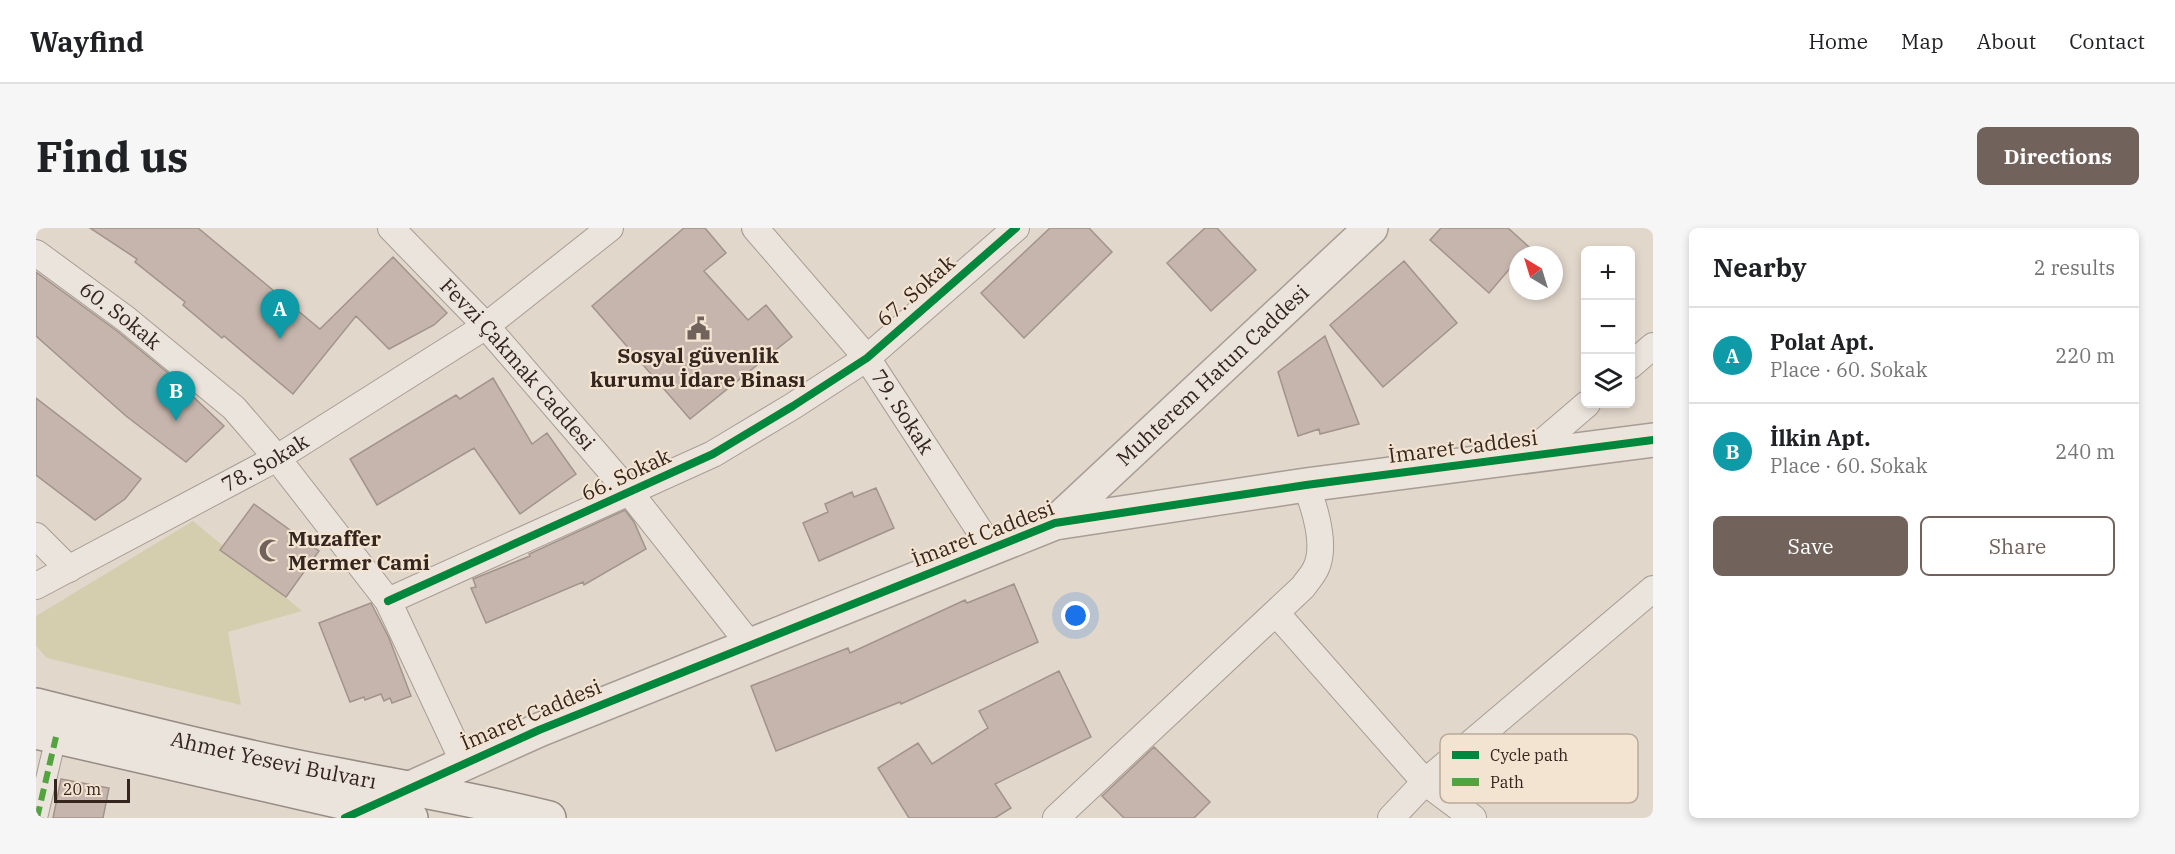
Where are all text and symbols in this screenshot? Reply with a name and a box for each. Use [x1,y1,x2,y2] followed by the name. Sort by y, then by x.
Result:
[30,23,144,60] text: Wayfind
[1808,27,1868,55] text: Home
[1901,27,1944,55] text: Map
[1977,27,2036,55] text: About
[2069,27,2145,55] text: Contact
[1977,127,2139,185] button: Directions
[36,129,188,184] text: Find us
[1509,246,1563,300] north arrow
[1581,246,1635,408] map controls
[1581,246,1635,300] button: +
[870,248,961,332] street label: 67. Sokak
[1713,250,1807,284] text: Nearby
[2034,254,2115,281] text: 2 results
[434,272,602,456] street label: Fevzi Çakmak Caddesi
[74,275,168,356] street label: 60. Sokak
[1110,278,1314,472] street label: Muhterem Hatun Caddesi
[260,290,300,339] pin: A
[1581,300,1635,354] button: −
[685,315,711,341] public building icon: Sosyal güvenlik kurumu İdare Binası
[1770,327,1874,356] text: Polat Apt.
[590,341,806,393] place label: Sosyal güvenlik kurumu İdare Binası
[1726,342,1739,369] text: A
[2055,342,2115,369] text: 220 m
[1581,354,1635,408] button: layers
[1770,356,1927,383] text: Place · 60. Sokak
[865,364,941,460] street label: 79. Sokak
[156,372,196,421] pin: B
[1387,423,1539,469] street label: İmaret Caddesi
[1770,423,1870,452] text: İlkin Apt.
[216,426,314,498] street label: 78. Sokak
[1725,438,1740,465] text: B
[2055,438,2115,465] text: 240 m
[576,441,676,507] street label: 66. Sokak
[1770,452,1927,479] text: Place · 60. Sokak
[908,493,1058,573] street label: İmaret Caddesi
[1713,516,1908,576] button: Save
[1920,516,2115,576] button: Share
[288,524,430,576] place label: Muzaffer Mermer Cami
[257,538,283,564] mosque icon: Muzaffer Mermer Cami
[1061,601,1090,630] your location
[456,672,605,756] street label: İmaret Caddesi
[168,724,379,795] street label: Ahmet Yesevi Bulvarı
[1440,734,1638,803] legend
[1490,745,1568,765] text: Cycle path
[1490,772,1524,792] text: Path
[54,776,130,804] scale bar
[63,779,101,799] text: 20 m

